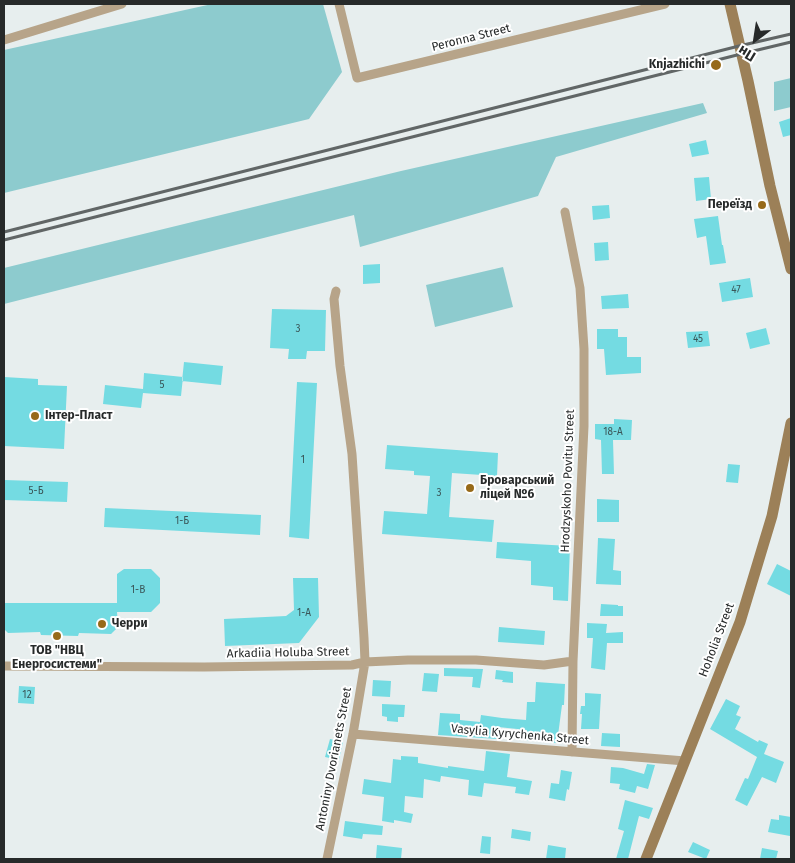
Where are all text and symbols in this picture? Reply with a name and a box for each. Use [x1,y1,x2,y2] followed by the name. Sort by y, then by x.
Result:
[730,15,780,65] north arrow
[430,21,512,55] street label: Peronna Street
[735,41,759,65] text: Пн
[649,58,705,72] place label: Knjazhichi
[709,58,723,72] marker: Knjazhichi
[708,198,752,212] place label: Переїзд
[756,199,768,211] marker: Переїзд
[731,284,741,296] house number: 47
[296,323,300,335] house number: 3
[693,333,703,345] house number: 45
[159,379,165,391] house number: 5
[45,409,112,423] place label: Інтер-Пласт
[558,409,578,553] street label: Hrodzyskoho Povitu Street
[29,410,41,422] marker: Інтер-Пласт
[603,426,623,438] house number: 18-А
[301,454,305,466] house number: 1
[480,474,554,502] place label: Броварський ліцей №6
[464,482,476,494] marker: Броварський ліцей №6
[29,485,43,497] house number: 5-Б
[437,487,441,499] house number: 3
[175,515,189,527] house number: 1-Б
[131,584,145,596] house number: 1-В
[696,601,738,679] street label: Hoholia Street
[297,607,311,619] house number: 1-А
[112,617,147,631] place label: Черри
[96,618,108,630] marker: Черри
[51,630,63,642] marker: ТОВ "НВЦ Енергосистеми"
[12,644,102,672] place label: ТОВ "НВЦ Енергосистеми"
[227,645,349,661] street label: Arkadiia Holuba Street
[313,686,355,832] street label: Antoniny Dvorianets Street
[22,689,32,701] house number: 12
[450,722,590,748] street label: Vasylia Kyrychenka Street

